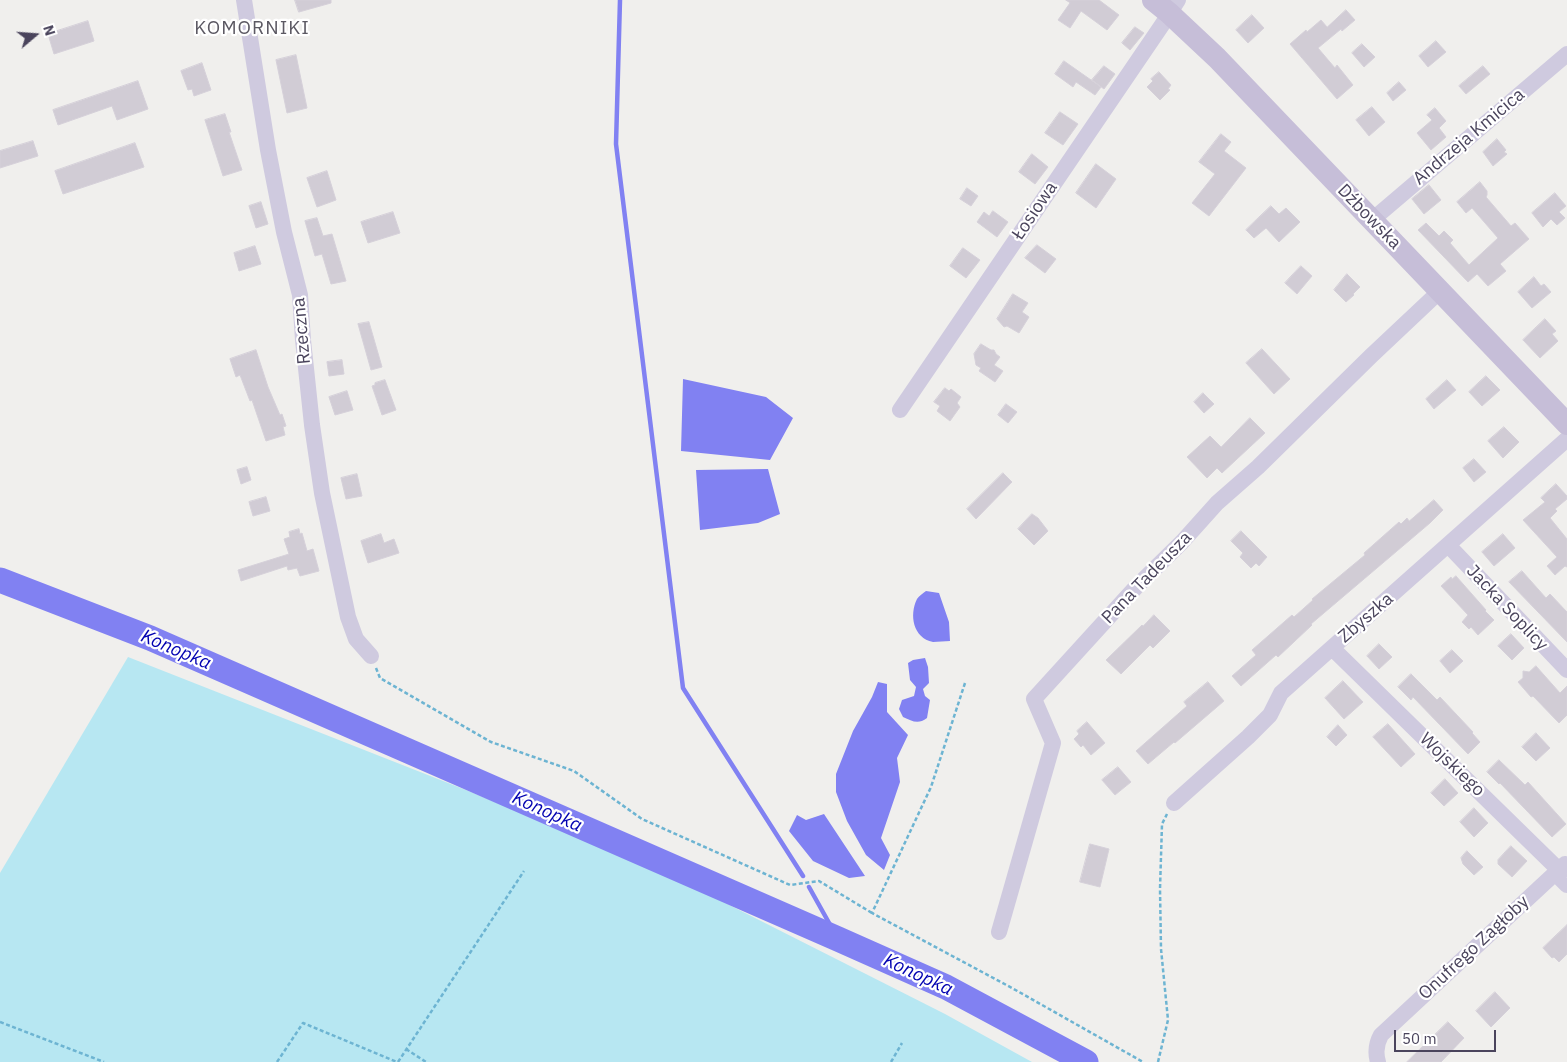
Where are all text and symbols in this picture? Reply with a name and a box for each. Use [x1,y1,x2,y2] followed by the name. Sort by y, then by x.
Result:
[10,10,60,60] north arrow
[193,18,311,40] district label: KOMORNIKI
[39,23,59,38] text: N
[1409,84,1529,190] street label: Andrzeja Kmicica
[1008,178,1062,244] street label: Łosiowa
[1333,180,1405,254] street label: Dźbowska
[288,297,316,365] street label: Rzeczna
[1097,527,1197,629] street label: Pana Tadeusza
[1462,561,1552,655] street label: Jacka Soplicy
[1334,588,1398,648] street label: Zbyszka
[137,625,215,675] water label: Konopka
[1415,729,1489,801] street label: Wojskiego
[509,787,585,837] water label: Konopka
[1414,891,1534,1005] street label: Onufrego Zagłoby
[880,949,956,1001] water label: Konopka
[1397,1020,1500,1052] scale bar
[1402,1029,1437,1048] text: 50 m

